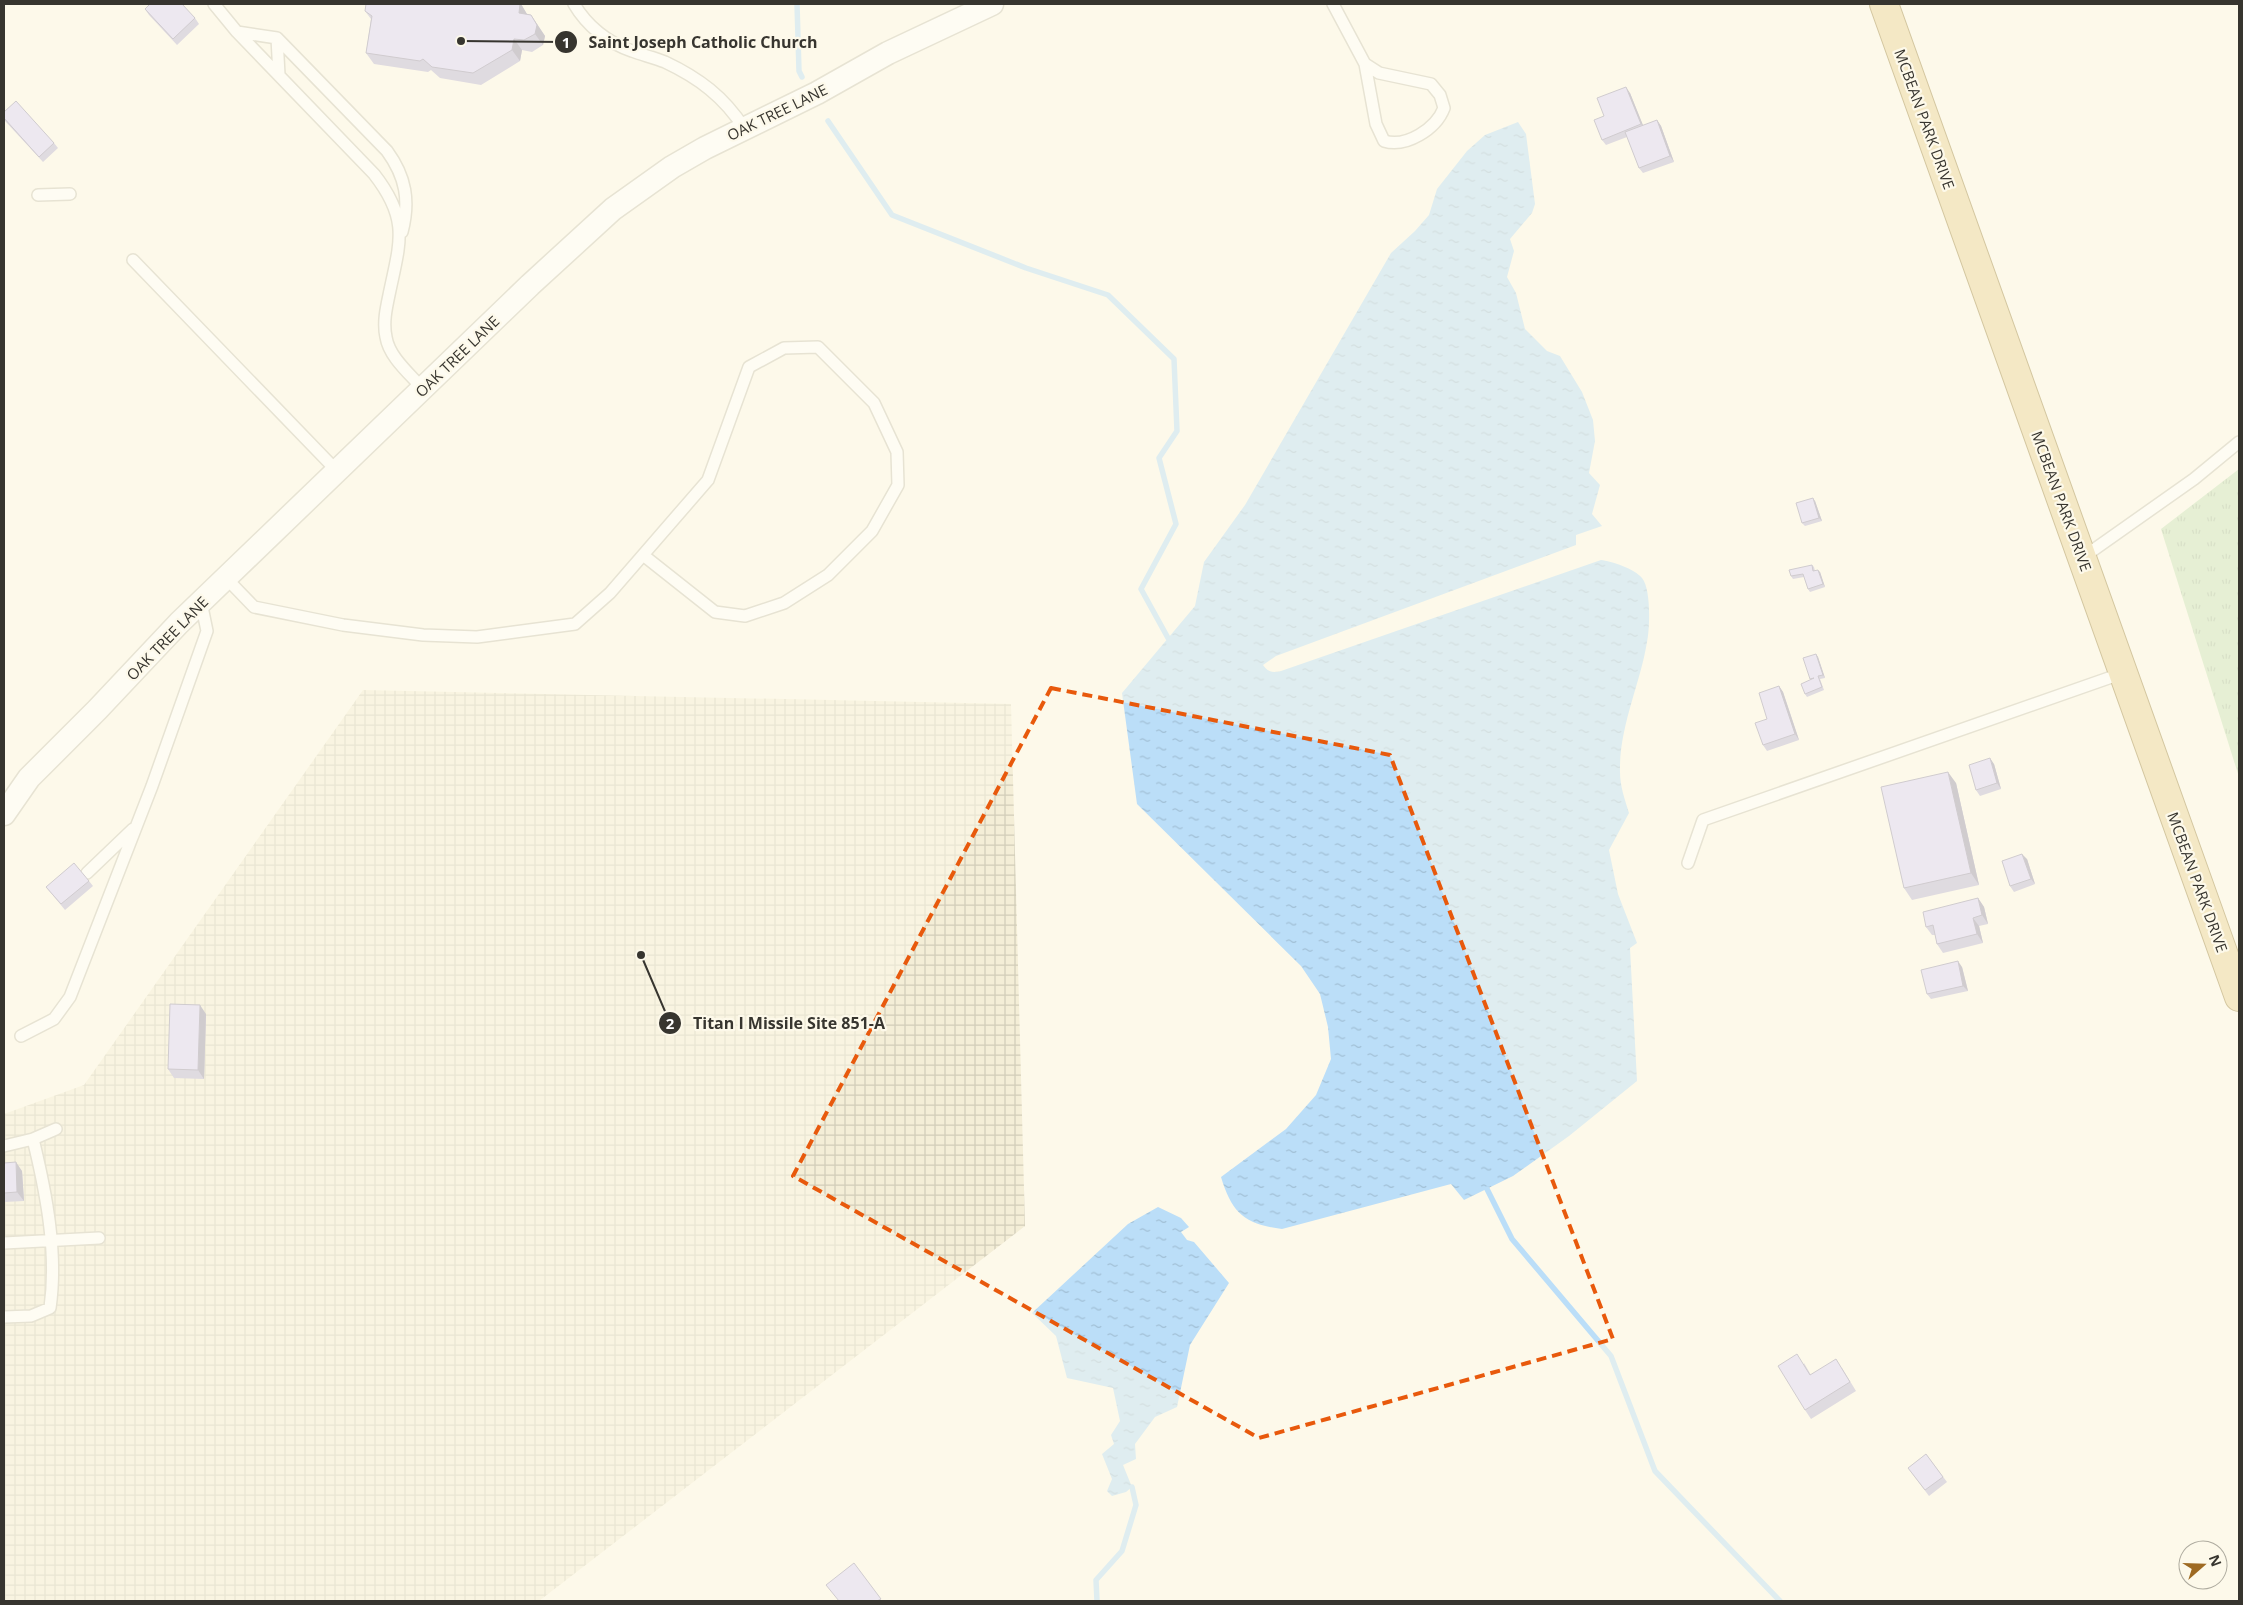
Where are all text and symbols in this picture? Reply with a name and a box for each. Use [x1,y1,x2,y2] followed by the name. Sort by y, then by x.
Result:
[553,27,827,58] callout: Saint Joseph Catholic Church
[589,31,818,53] text: Saint Joseph Catholic Church
[562,32,570,52] text: 1
[1890,46,1960,192] street label: MCBEAN PARK DRIVE
[724,79,830,145] street label: OAK TREE LANE
[411,311,503,401] street label: OAK TREE LANE
[2027,428,2097,574] street label: MCBEAN PARK DRIVE
[122,592,212,684] street label: OAK TREE LANE
[2163,809,2233,955] street label: MCBEAN PARK DRIVE
[658,1008,895,1039] callout: Titan I Missile Site 851-A
[693,1012,886,1034] text: Titan I Missile Site 851-A
[666,1013,675,1033] text: 2
[2178,1540,2228,1590] north arrow
[2205,1552,2227,1569] text: N

